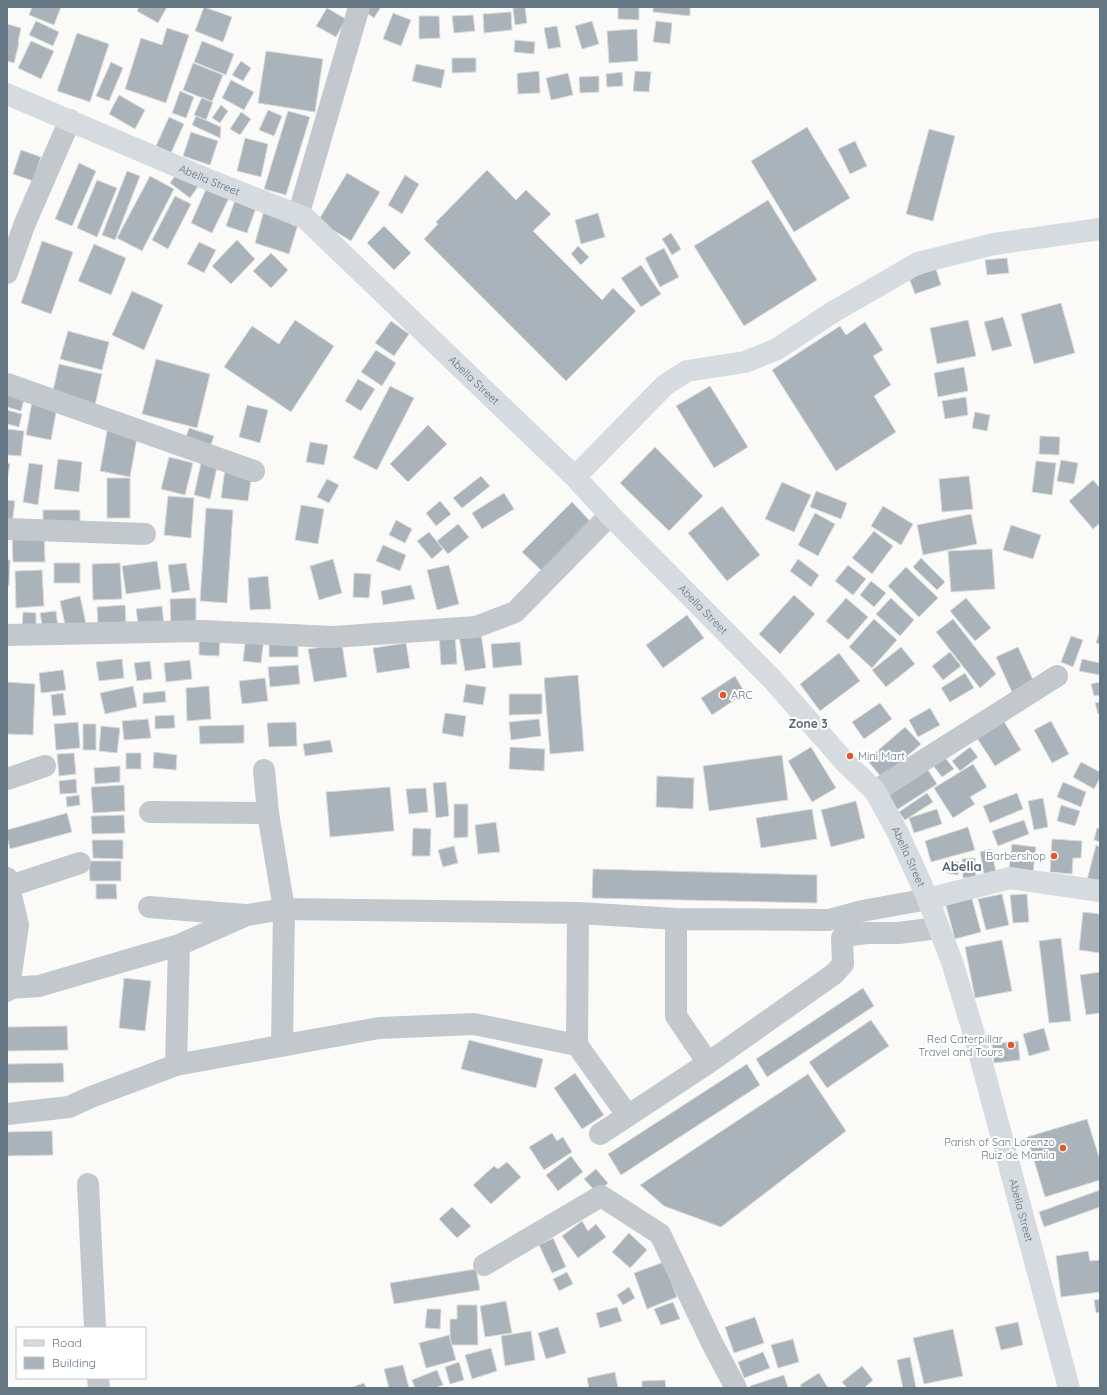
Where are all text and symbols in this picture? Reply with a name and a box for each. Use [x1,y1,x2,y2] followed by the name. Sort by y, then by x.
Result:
[177,161,242,199] street label: Abella Street
[446,353,502,408] street label: Abella Street
[675,581,731,637] street label: Abella Street
[731,688,753,702] place label: ARC
[718,690,728,700] marker: ARC
[788,716,828,731] district label: Zone 3
[858,749,905,763] place label: Mini Mart
[845,751,855,761] marker: Mini Mart
[889,824,929,889] street label: Abella Street
[986,849,1046,863] place label: Barbershop
[1049,851,1059,861] marker: Barbershop
[942,858,982,874] district label: Abella
[919,1032,1004,1059] place label: Red Caterpillar Travel and Tours
[1006,1040,1016,1050] marker: Red Caterpillar Travel and Tours
[944,1135,1055,1162] place label: Parish of San Lorenzo Ruiz de Manila
[1058,1143,1068,1153] marker: Parish of San Lorenzo Ruiz de Manila
[1006,1177,1037,1244] street label: Abella Street
[16,1327,146,1379] legend
[52,1335,82,1350] text: Road
[52,1355,96,1370] text: Building

